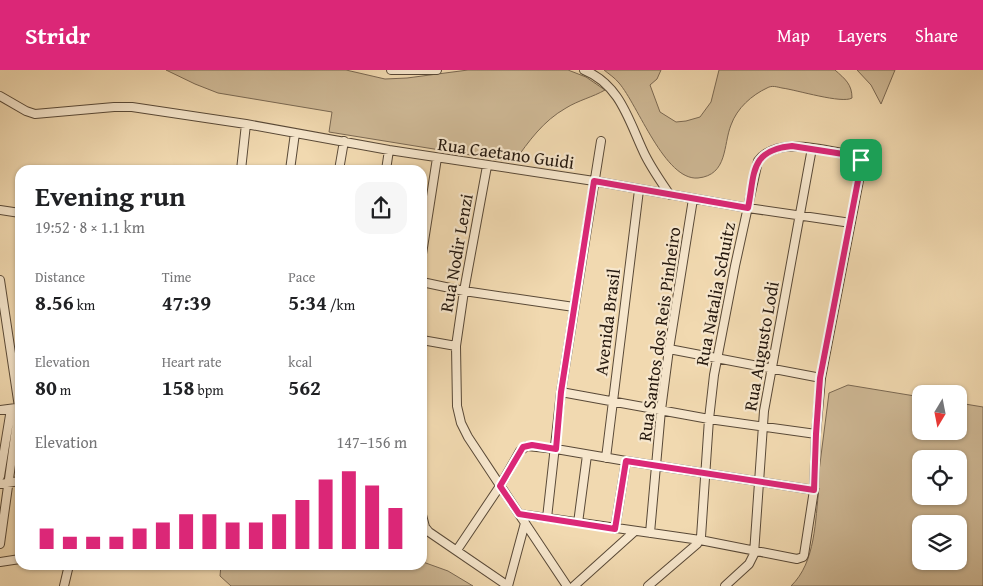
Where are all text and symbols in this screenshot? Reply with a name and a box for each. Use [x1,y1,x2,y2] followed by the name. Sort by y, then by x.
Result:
[25,18,90,53] text: Stridr
[777,22,810,49] text: Map
[838,22,887,49] text: Layers
[915,22,958,49] text: Share
[436,130,576,176] street label: Rua Caetano Guidi
[840,139,882,181] pin
[847,146,875,174] icon: arrive
[35,175,186,216] text: Evening run
[355,182,407,234] button: share
[432,192,480,314] street label: Rua Nodir Lenzi
[35,215,145,239] text: 19:52 · 8 × 1.1 km
[688,220,742,368] street label: Rua Natalia Schuitz
[631,225,687,443] street label: Rua Santos dos Reis Pinheiro
[35,267,85,287] text: Distance
[162,267,191,287] text: Time
[288,267,315,287] text: Pace
[587,267,627,377] street label: Avenida Brasil
[736,279,786,413] street label: Rua Augusto Lodi
[35,287,74,318] text: 8.56
[162,287,211,318] text: 47:39
[288,287,327,318] text: 5:34
[74,295,95,315] text: km
[327,295,355,315] text: /km
[35,352,90,372] text: Elevation
[162,352,222,372] text: Heart rate
[288,352,312,372] text: kcal
[35,372,57,403] text: 80
[162,372,194,403] text: 158
[288,372,321,403] text: 562
[57,380,71,400] text: m
[194,380,224,400] text: bpm
[912,385,968,440] north arrow
[912,385,967,570] map controls
[35,430,98,454] text: Elevation
[337,430,407,454] text: 147–156 m
[912,450,967,505] button: locate
[912,515,967,570] button: layers

